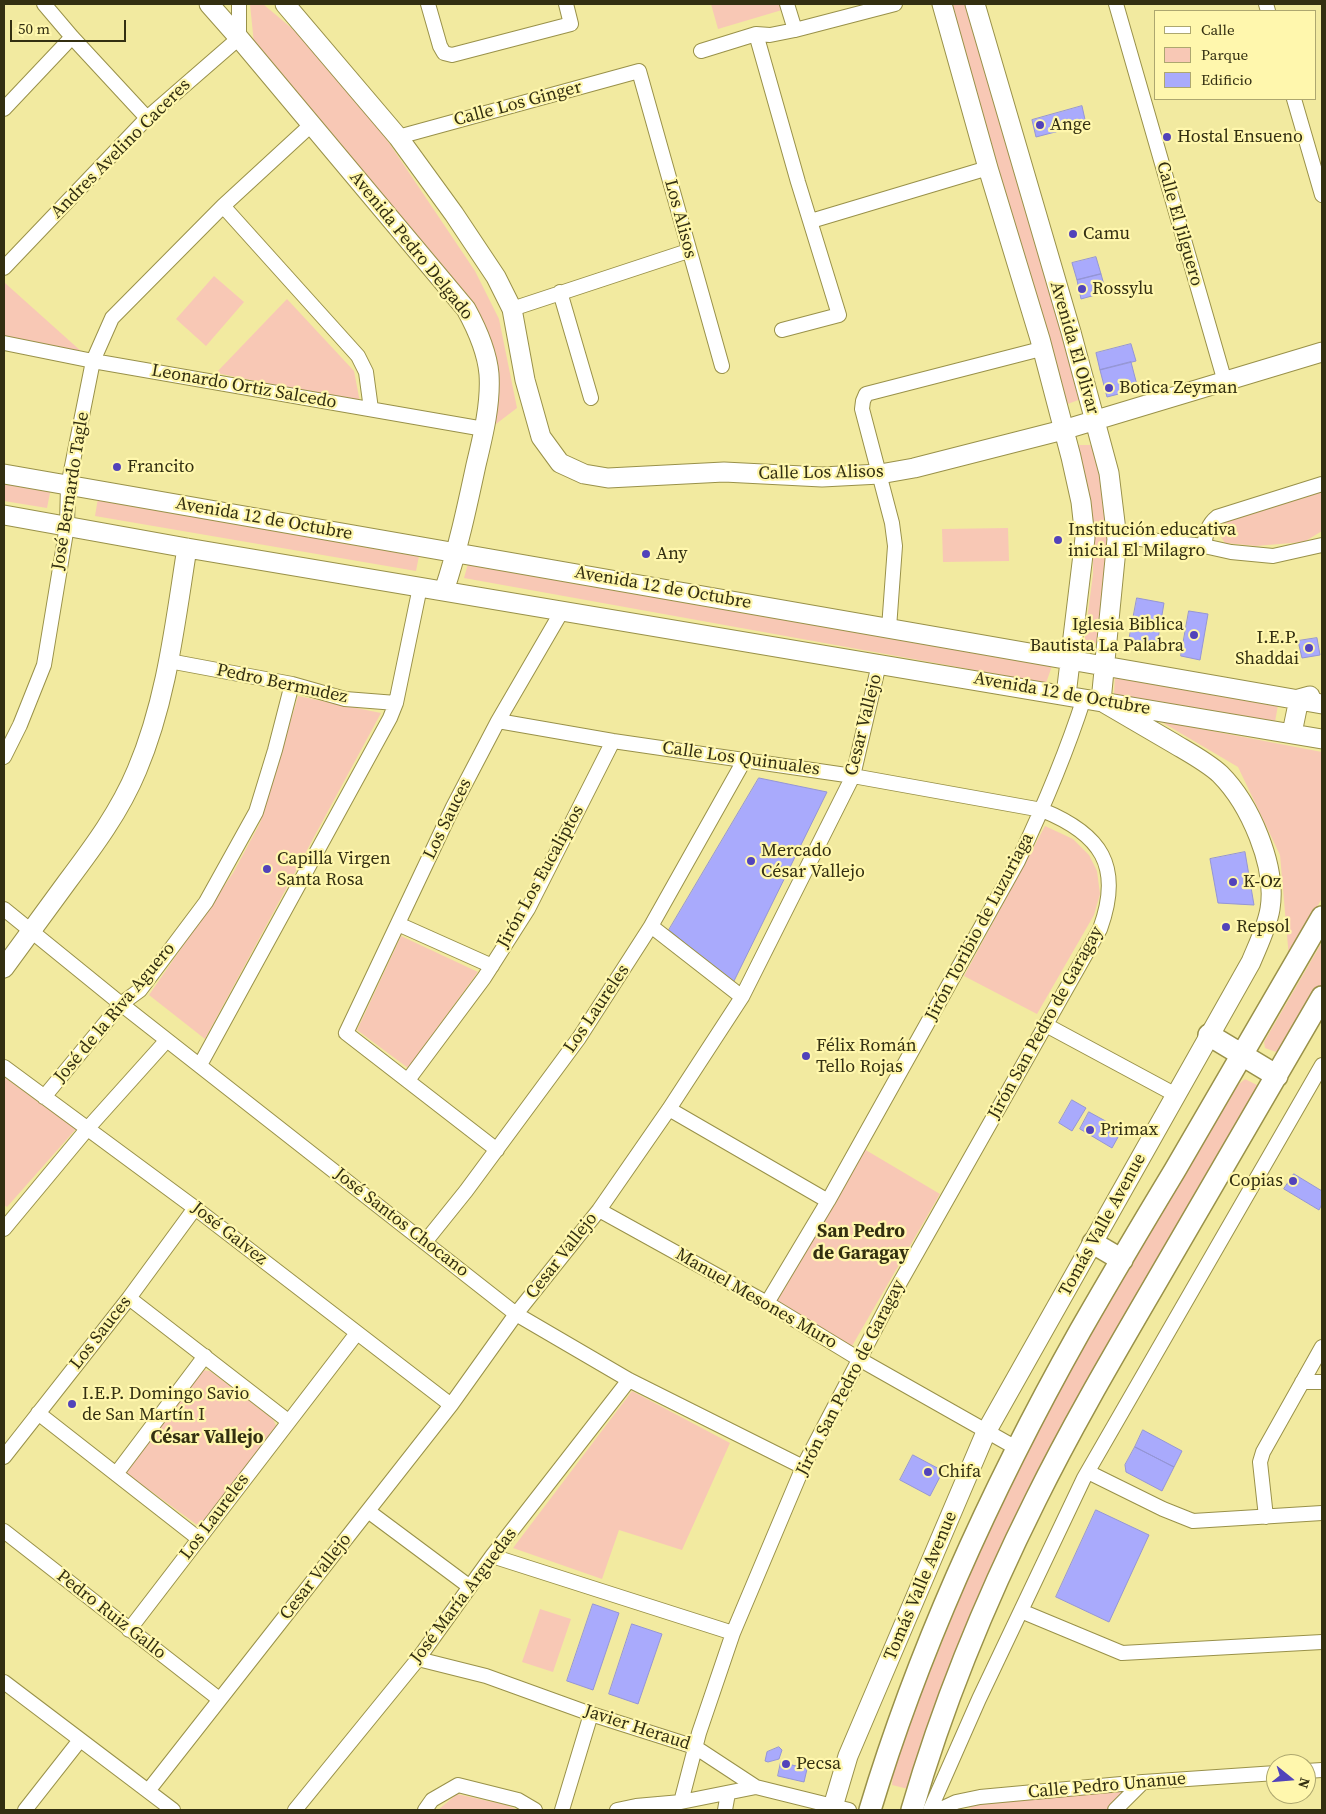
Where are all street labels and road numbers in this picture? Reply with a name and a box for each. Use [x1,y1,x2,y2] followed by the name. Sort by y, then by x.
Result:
[47,75,195,223] street label: Andres Avelino Caceres
[452,77,584,131] street label: Calle Los Ginger
[1151,159,1207,289] street label: Calle El Jilguero
[344,167,478,325] street label: Avenida Pedro Delgado
[659,177,701,261] street label: Los Alisos
[1045,279,1103,417] street label: Avenida El Olivar
[150,360,338,414] street label: Leonardo Ortiz Salcedo
[48,410,94,572] street label: José Bernardo Tagle
[758,461,884,485] street label: Calle Los Alisos
[174,493,354,545] street label: Avenida 12 de Octubre
[573,562,753,614] street label: Avenida 12 de Octubre
[215,660,349,708] street label: Pedro Bermudez
[972,668,1152,720] street label: Avenida 12 de Octubre
[841,672,887,778] street label: Cesar Vallejo
[661,737,821,781] street label: Calle Los Quinuales
[419,775,477,863] street label: Los Sauces
[493,802,589,952] street label: Jirón Los Eucaliptos
[921,829,1039,1025] street label: Jirón Toribio de Luzuriaga
[984,923,1108,1123] street label: Jirón San Pedro de Garagay
[50,938,180,1088] street label: José de la Riva Aguero
[560,961,634,1057] street label: Los Laureles
[1055,1150,1151,1300] street label: Tomás Valle Avenue
[329,1164,473,1282] street label: José Santos Chocano
[187,1198,271,1270] street label: José Galvez
[522,1208,602,1304] street label: Cesar Vallejo
[671,1244,841,1354] street label: Manuel Mesones Muro
[792,1276,910,1480] street label: Jirón San Pedro de Garagay
[66,1292,136,1374] street label: Los Sauces
[176,1470,254,1564] street label: Los Laureles
[880,1508,962,1664] street label: Tomás Valle Avenue
[406,1524,522,1668] street label: José María Arguedas
[276,1529,356,1625] street label: Cesar Vallejo
[52,1566,170,1664] street label: Pedro Ruiz Gallo
[581,1701,693,1755] street label: Javier Heraud
[1027,1768,1187,1804] street label: Calle Pedro Unanue

